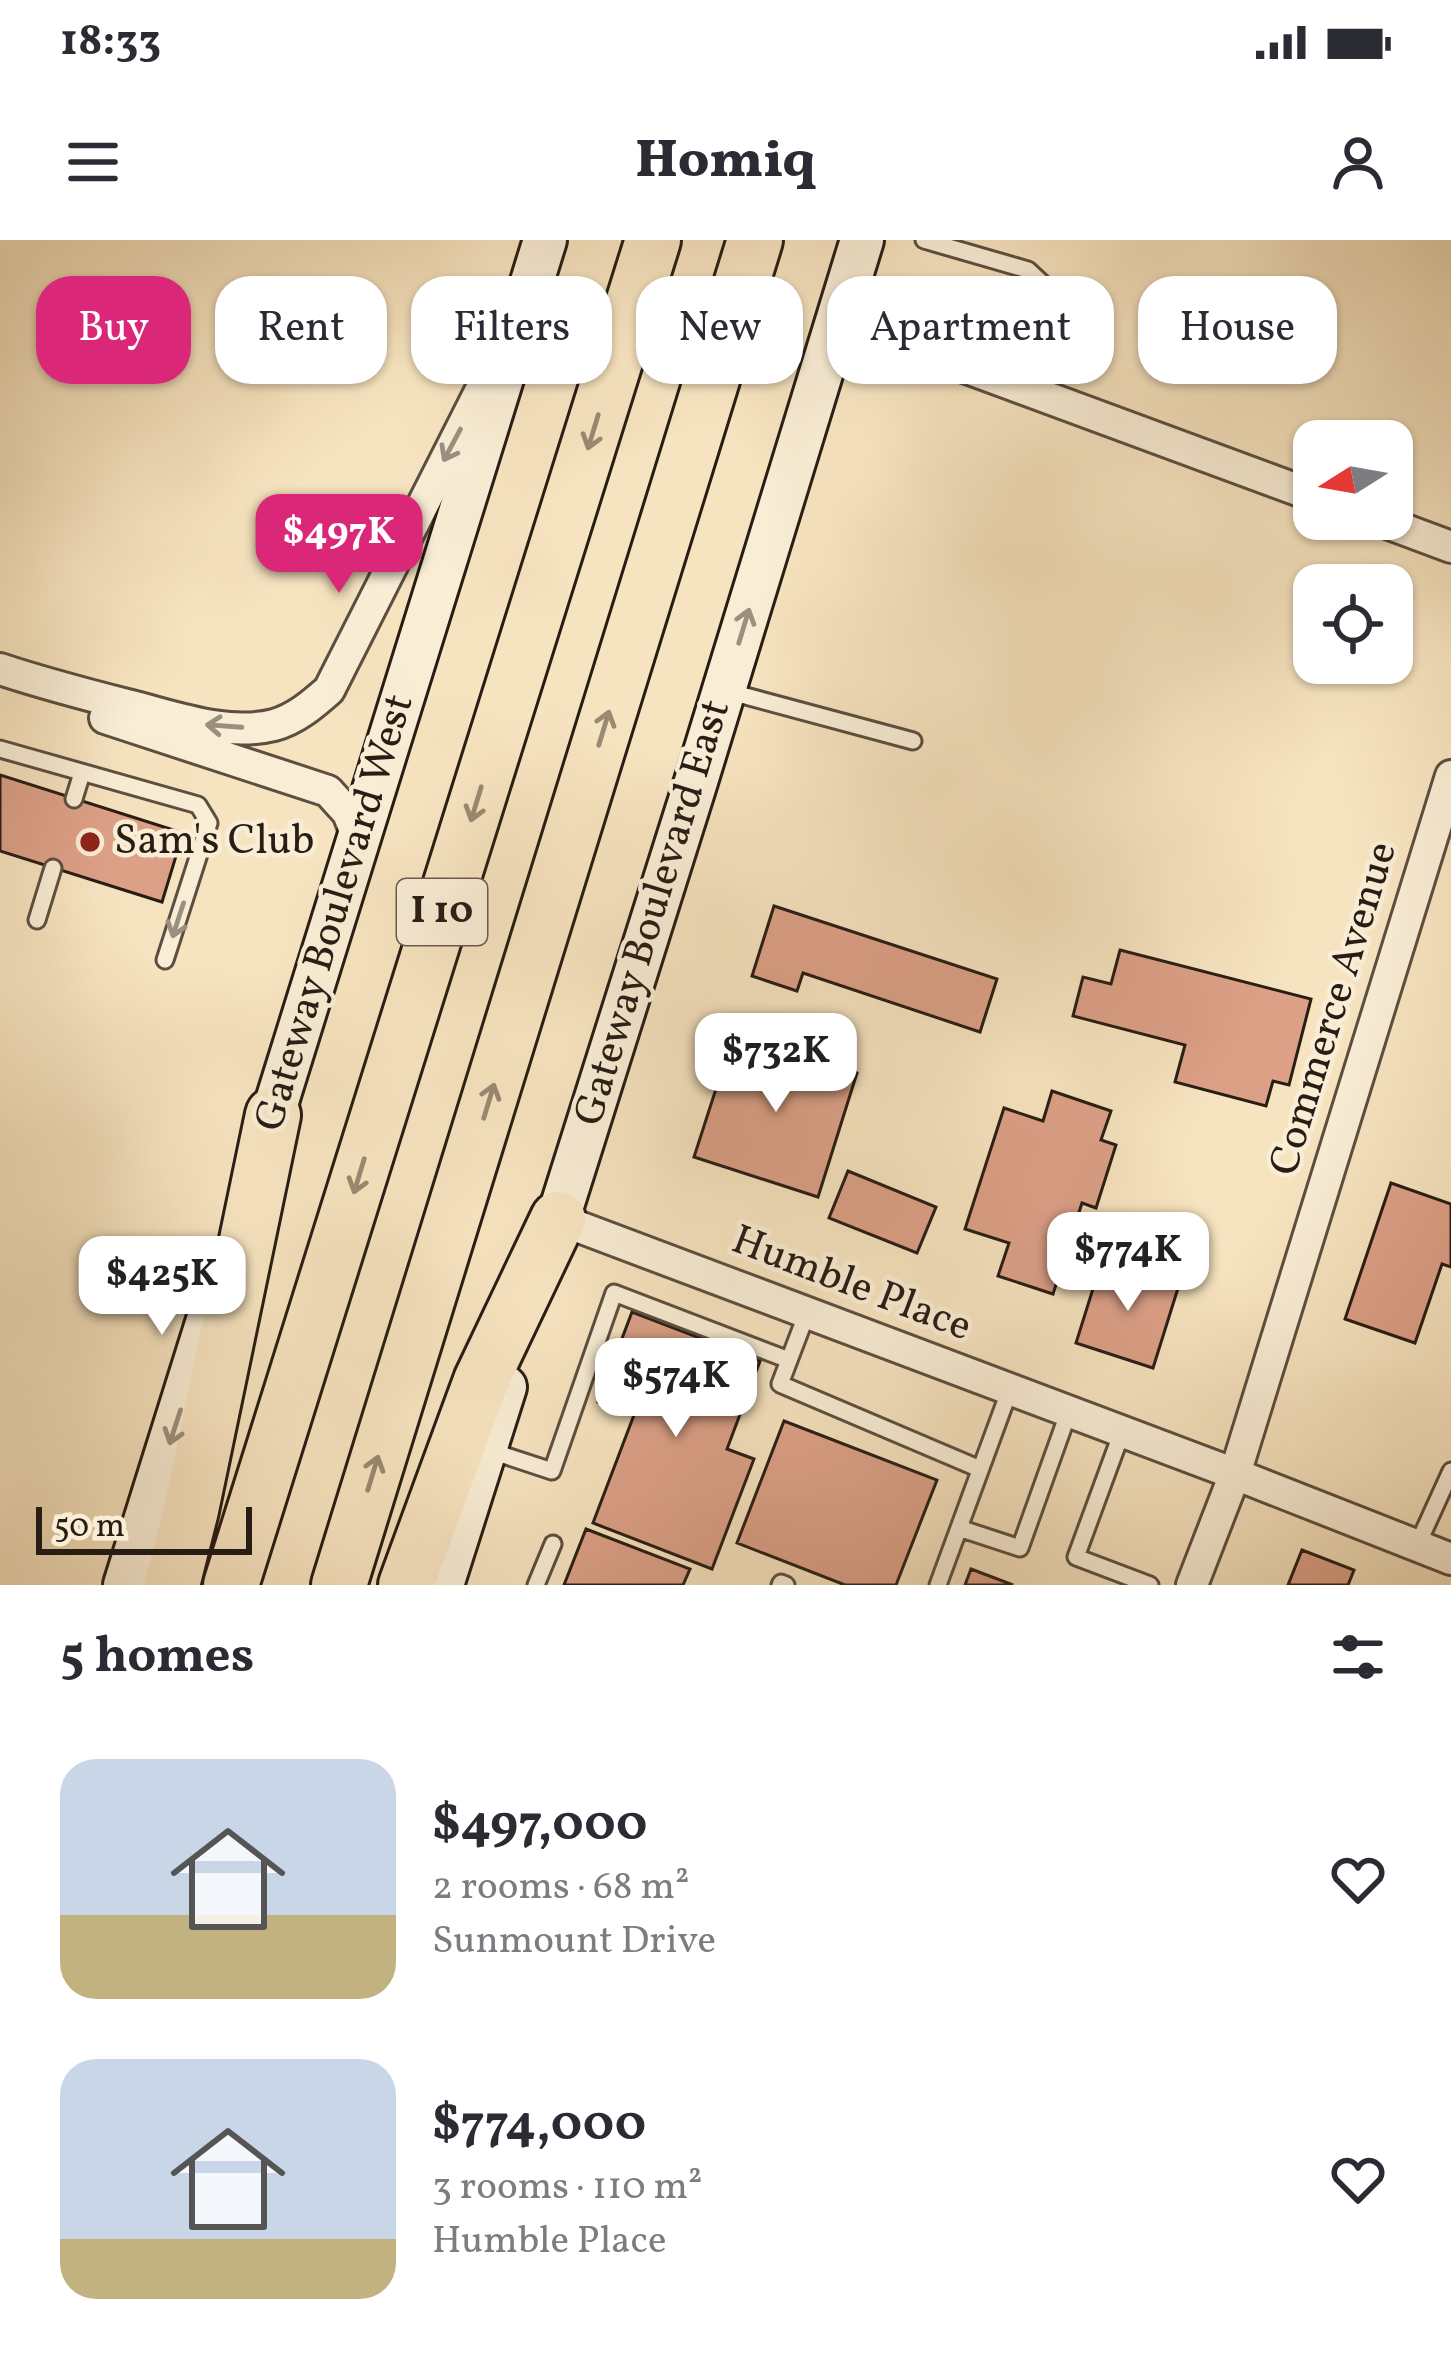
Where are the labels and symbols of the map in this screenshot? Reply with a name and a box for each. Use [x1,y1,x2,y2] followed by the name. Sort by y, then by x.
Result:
[581,412,603,450] one-way arrow
[1293,420,1413,540] north arrow
[440,426,463,461] one-way arrow
[255,494,423,596] pin: $497K
[734,608,756,646] one-way arrow
[241,687,431,1139] street label: Gateway Boulevard West
[561,693,747,1133] street label: Gateway Boulevard East
[594,710,616,748] one-way arrow
[205,714,244,737] one-way arrow
[464,784,486,822] one-way arrow
[114,813,315,872] place label: Sam's Club
[77,829,103,855] marker: Sam's Club
[1256,835,1414,1183] street label: Commerce Avenue
[397,879,487,945] road number: I 10
[165,900,187,938] one-way arrow
[692,1013,860,1115] pin: $732K
[479,1083,501,1121] one-way arrow
[347,1156,369,1194] one-way arrow
[723,1212,979,1358] street label: Humble Place
[1044,1212,1212,1314] pin: $774K
[78,1236,246,1338] pin: $425K
[592,1338,760,1440] pin: $574K
[162,1407,184,1445] one-way arrow
[364,1455,386,1493] one-way arrow
[36,1501,252,1554] scale bar

